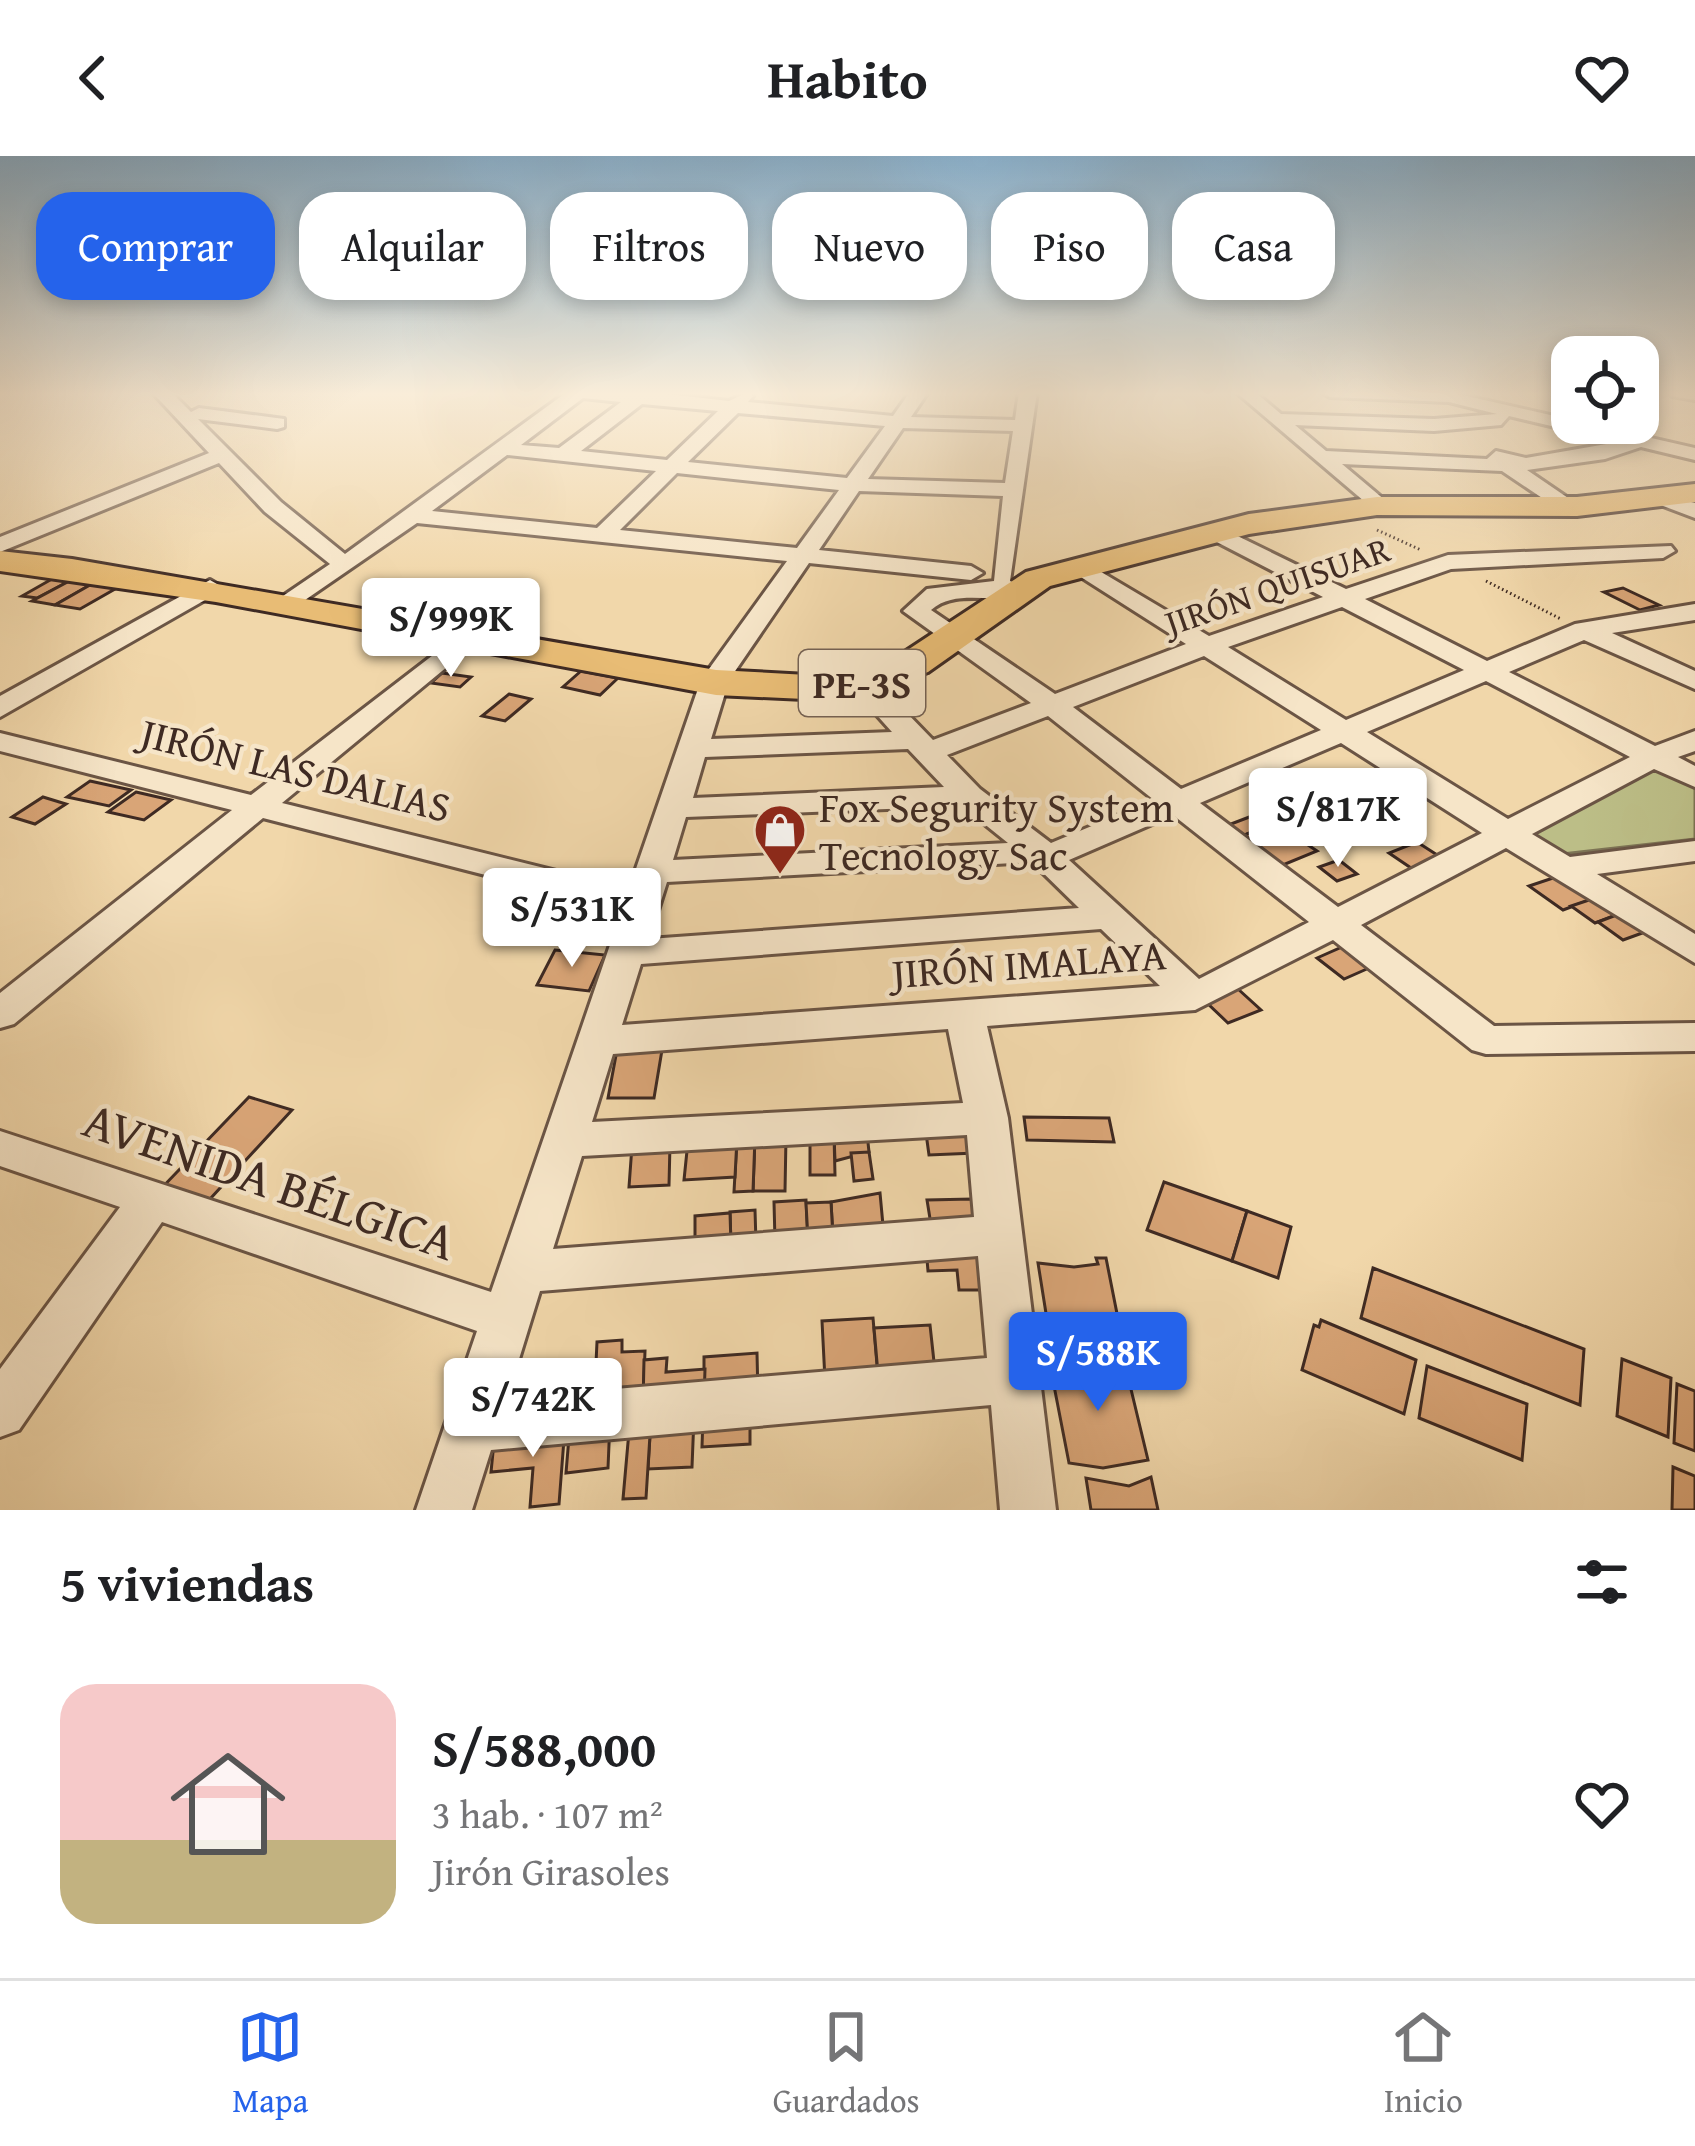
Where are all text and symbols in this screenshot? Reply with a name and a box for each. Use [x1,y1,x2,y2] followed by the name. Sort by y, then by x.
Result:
[767,39,928,118] text: Habito
[60,45,126,111] icon: back
[1569,45,1635,111] icon: heart
[36,192,275,300] chip: Comprar
[299,192,526,300] chip: Alquilar
[550,192,748,300] chip: Filtros
[772,192,967,300] chip: Nuevo
[991,192,1148,300] chip: Piso
[1172,192,1335,300] chip: Casa
[1551,336,1659,444] map controls
[1551,336,1659,444] button: locate
[1153,522,1397,650] street label: JIRÓN QUISUAR
[353,578,549,680] pin: S/999K
[389,588,513,645] text: S/999K
[799,650,925,716] road number: PE-3S
[130,700,457,837] street label: JIRÓN LAS DALIAS
[1240,768,1436,870] pin: S/817K
[819,776,1174,885] place label: Fox Segurity System Tecnology Sac
[1276,778,1400,835] text: S/817K
[752,802,808,876] shop icon: Fox Segurity System Tecnology Sac
[474,868,670,970] pin: S/531K
[510,878,634,935] text: S/531K
[885,923,1169,1003] street label: JIRÓN IMALAYA
[74,1081,466,1279] street label: AVENIDA BÉLGICA
[1000,1312,1196,1414] pin: S/588K
[1036,1322,1160,1379] text: S/588K
[435,1358,631,1460] pin: S/742K
[471,1368,595,1425] text: S/742K
[60,1545,314,1620] text: 5 viviendas
[1569,1549,1635,1615] icon: filters
[432,1710,656,1785] text: S/588,000
[156,1732,300,1876] icon: home
[1569,1771,1635,1837] icon: heart
[432,1785,663,1842] text: 3 hab. · 107 m²
[432,1842,670,1899] text: Jirón Girasoles
[232,2004,308,2124] tab: Mapa
[773,2004,920,2124] tab: Guardados
[1384,2004,1463,2124] tab: Inicio

